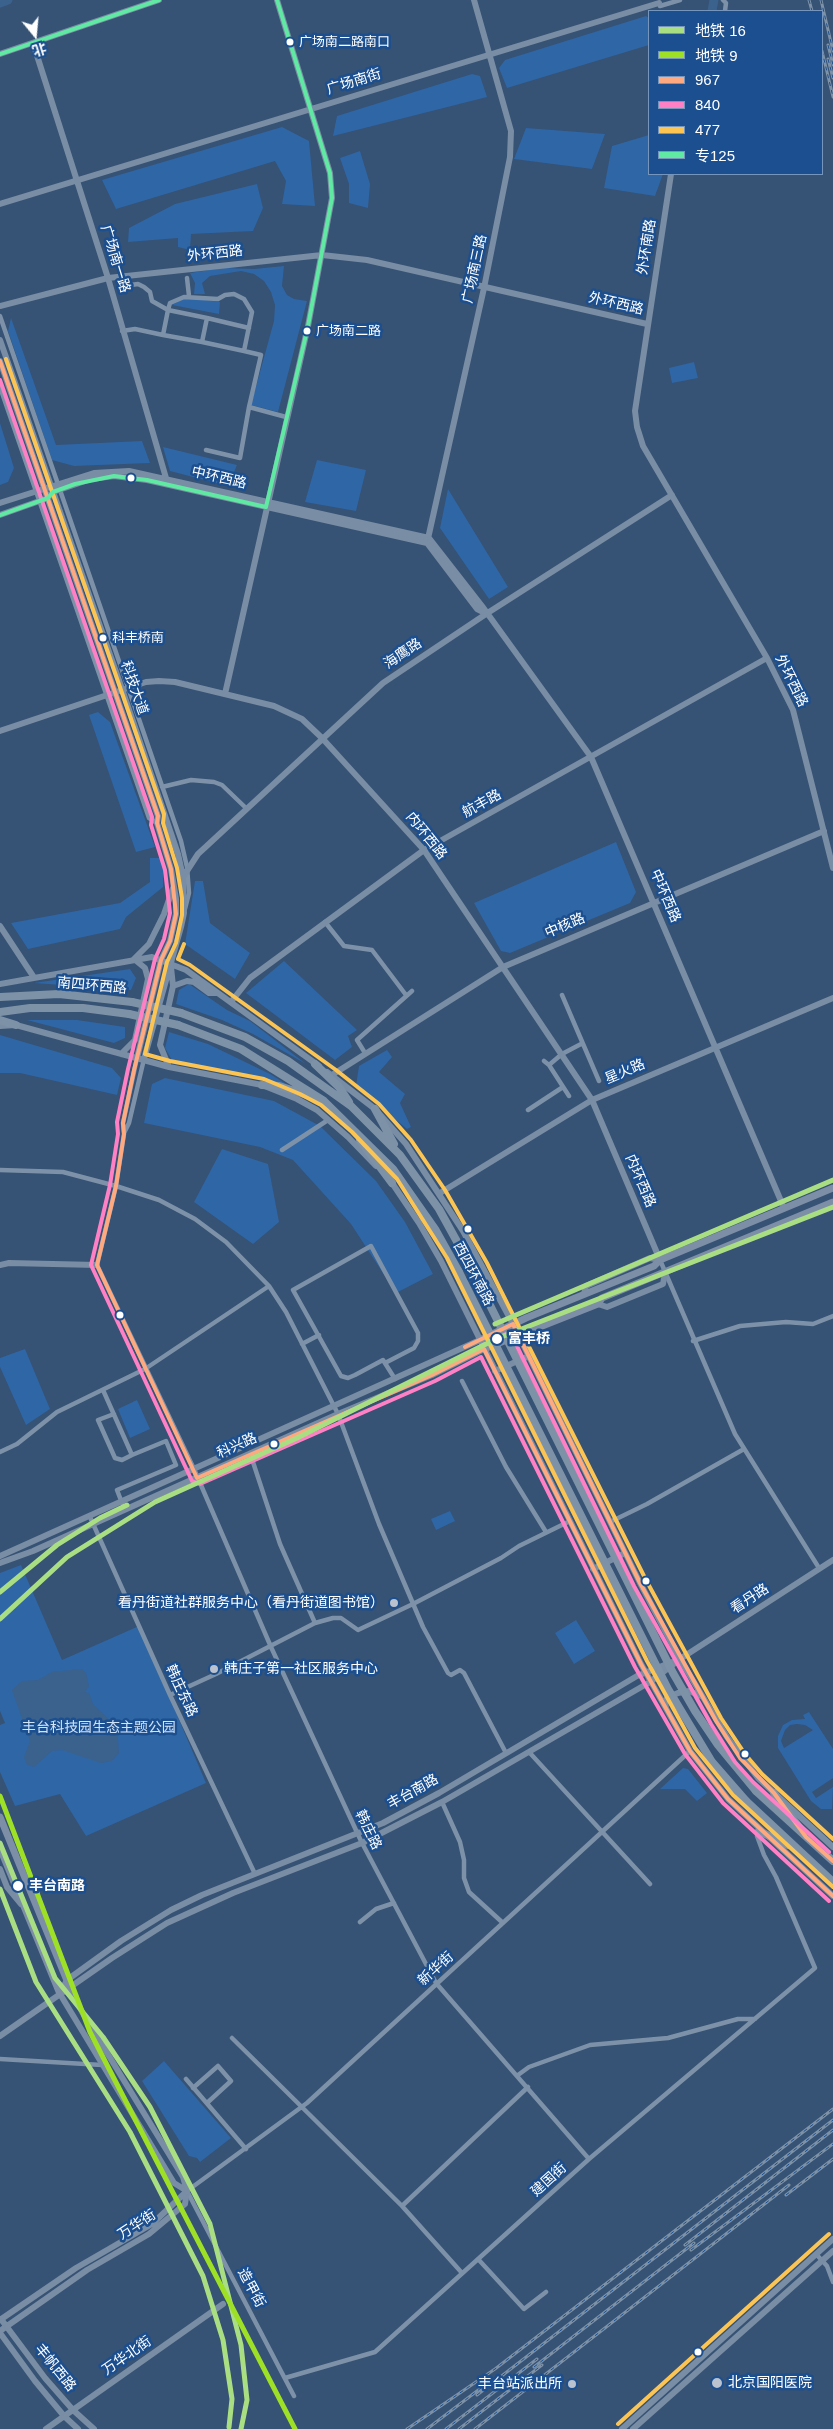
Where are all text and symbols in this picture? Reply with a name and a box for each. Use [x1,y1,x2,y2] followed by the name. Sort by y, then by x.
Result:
[10,10,60,60] north arrow
[648,10,823,175] legend
[695,22,746,39] text: 地铁 16
[299,34,390,50] place label: 广场南二路南口
[285,37,295,47] marker: 广场南二路南口
[30,40,48,59] text: 北
[695,47,738,64] text: 地铁 9
[325,66,383,98] street label: 广场南街
[695,71,720,88] text: 967
[695,96,720,113] text: 840
[695,121,720,138] text: 477
[695,147,735,164] text: 专125
[634,218,660,276] street label: 外环南路
[97,223,133,295] street label: 广场南一路
[460,233,490,305] street label: 广场南三路
[186,243,244,265] street label: 外环西路
[587,290,645,318] street label: 外环西路
[316,323,381,339] place label: 广场南二路
[302,326,312,336] marker: 广场南二路
[190,464,248,492] street label: 中环西路
[126,473,136,483] unlabelled marker
[112,630,164,646] place label: 科丰桥南
[98,633,108,643] marker: 科丰桥南
[381,635,425,673] street label: 海鹰路
[771,652,811,710] street label: 外环西路
[117,659,151,717] street label: 科技大道
[460,786,504,822] street label: 航丰路
[402,809,450,863] street label: 内环西路
[646,867,684,925] street label: 中环西路
[542,910,588,942] street label: 中核路
[56,975,128,997] street label: 南四环西路
[602,1056,648,1088] street label: 星火路
[621,1152,659,1210] street label: 内环西路
[463,1224,473,1234] unlabelled marker
[449,1239,497,1309] street label: 西四环南路
[115,1310,125,1320] unlabelled marker
[508,1331,550,1347] place label: 富丰桥
[490,1332,504,1346] marker: 富丰桥
[214,1430,260,1462] street label: 科兴路
[269,1439,279,1449] unlabelled marker
[641,1576,651,1586] unlabelled marker
[728,1581,772,1617] street label: 看丹路
[118,1595,384,1611] place label: 看丹街道社群服务中心（看丹街道图书馆）
[388,1597,400,1609] marker: 看丹街道社群服务中心（看丹街道图书馆）
[224,1661,378,1677] place label: 韩庄子第一社区服务中心
[162,1662,200,1720] street label: 韩庄东路
[208,1663,220,1675] marker: 韩庄子第一社区服务中心
[22,1720,176,1736] park label: 丰台科技园生态主题公园
[740,1749,750,1759] unlabelled marker
[384,1771,442,1813] street label: 丰台南路
[351,1807,385,1853] street label: 韩庄路
[29,1878,85,1894] place label: 丰台南路
[11,1879,25,1893] marker: 丰台南路
[415,1949,457,1989] street label: 新华街
[528,2160,570,2200] street label: 建国街
[115,2207,159,2243] street label: 万华街
[234,2266,268,2310] street label: 造甲街
[99,2333,155,2379] street label: 万华北街
[31,2341,79,2395] street label: 丰帆西路
[693,2347,703,2357] unlabelled marker
[728,2375,812,2391] place label: 北京国阳医院
[478,2376,562,2392] place label: 丰台站派出所
[710,2376,724,2390] marker: 北京国阳医院
[566,2378,578,2390] marker: 丰台站派出所

